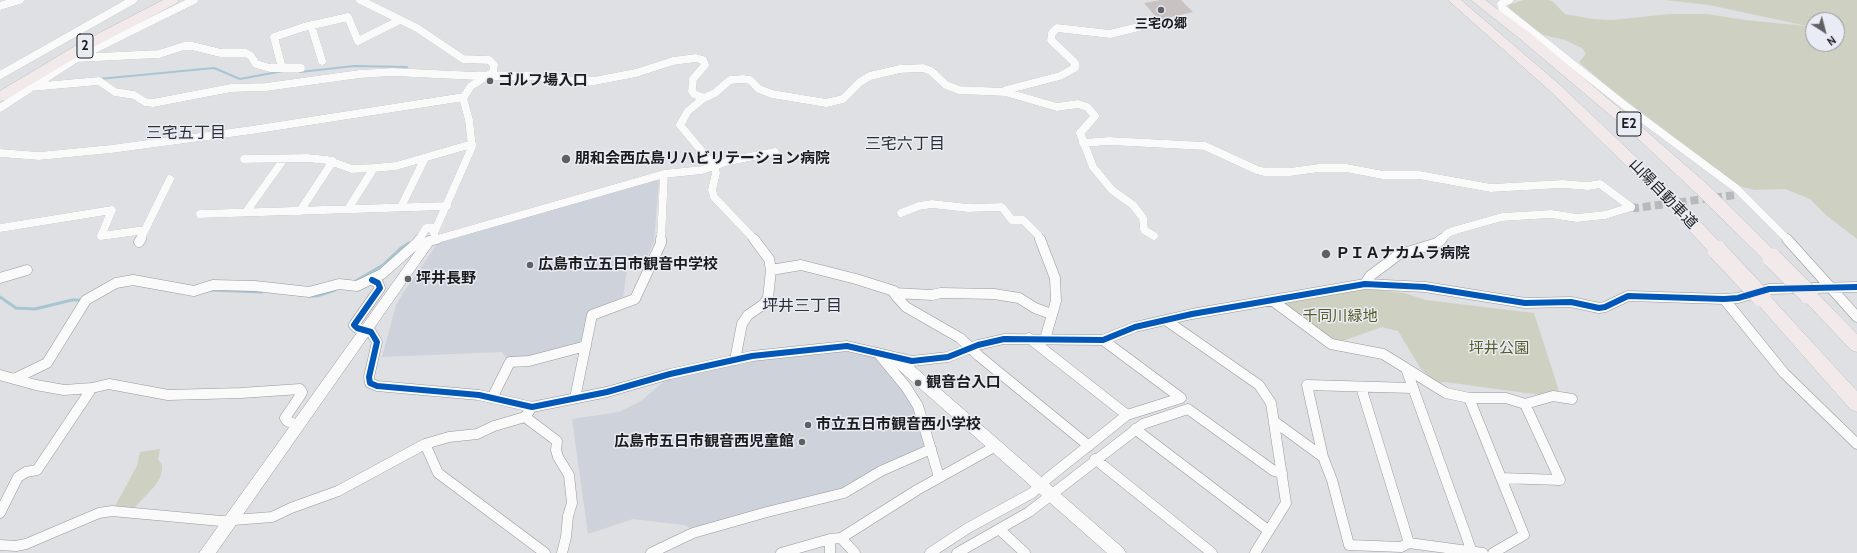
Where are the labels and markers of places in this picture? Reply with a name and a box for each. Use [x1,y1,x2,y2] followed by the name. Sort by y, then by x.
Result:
[1156,5,1166,15] marker: 三宅の郷
[1135,16,1187,32] place label: 三宅の郷
[498,72,588,90] place label: ゴルフ場入口
[485,76,495,86] marker: ゴルフ場入口
[575,150,830,168] place label: 朋和会西広島リハビリテーション病院
[560,153,572,165] marker: 朋和会西広島リハビリテーション病院
[1335,245,1470,263] place label: ＰＩＡナカムラ病院
[1320,248,1332,260] marker: ＰＩＡナカムラ病院
[538,256,718,274] place label: 広島市立五日市観音中学校
[525,260,535,270] marker: 広島市立五日市観音中学校
[416,270,476,288] place label: 坪井長野
[403,274,413,284] marker: 坪井長野
[926,374,1001,392] place label: 観音台入口
[913,378,923,388] marker: 観音台入口
[816,416,981,434] place label: 市立五日市観音西小学校
[803,420,813,430] marker: 市立五日市観音西小学校
[614,433,794,451] place label: 広島市五日市観音西児童館
[797,437,807,447] marker: 広島市五日市観音西児童館

